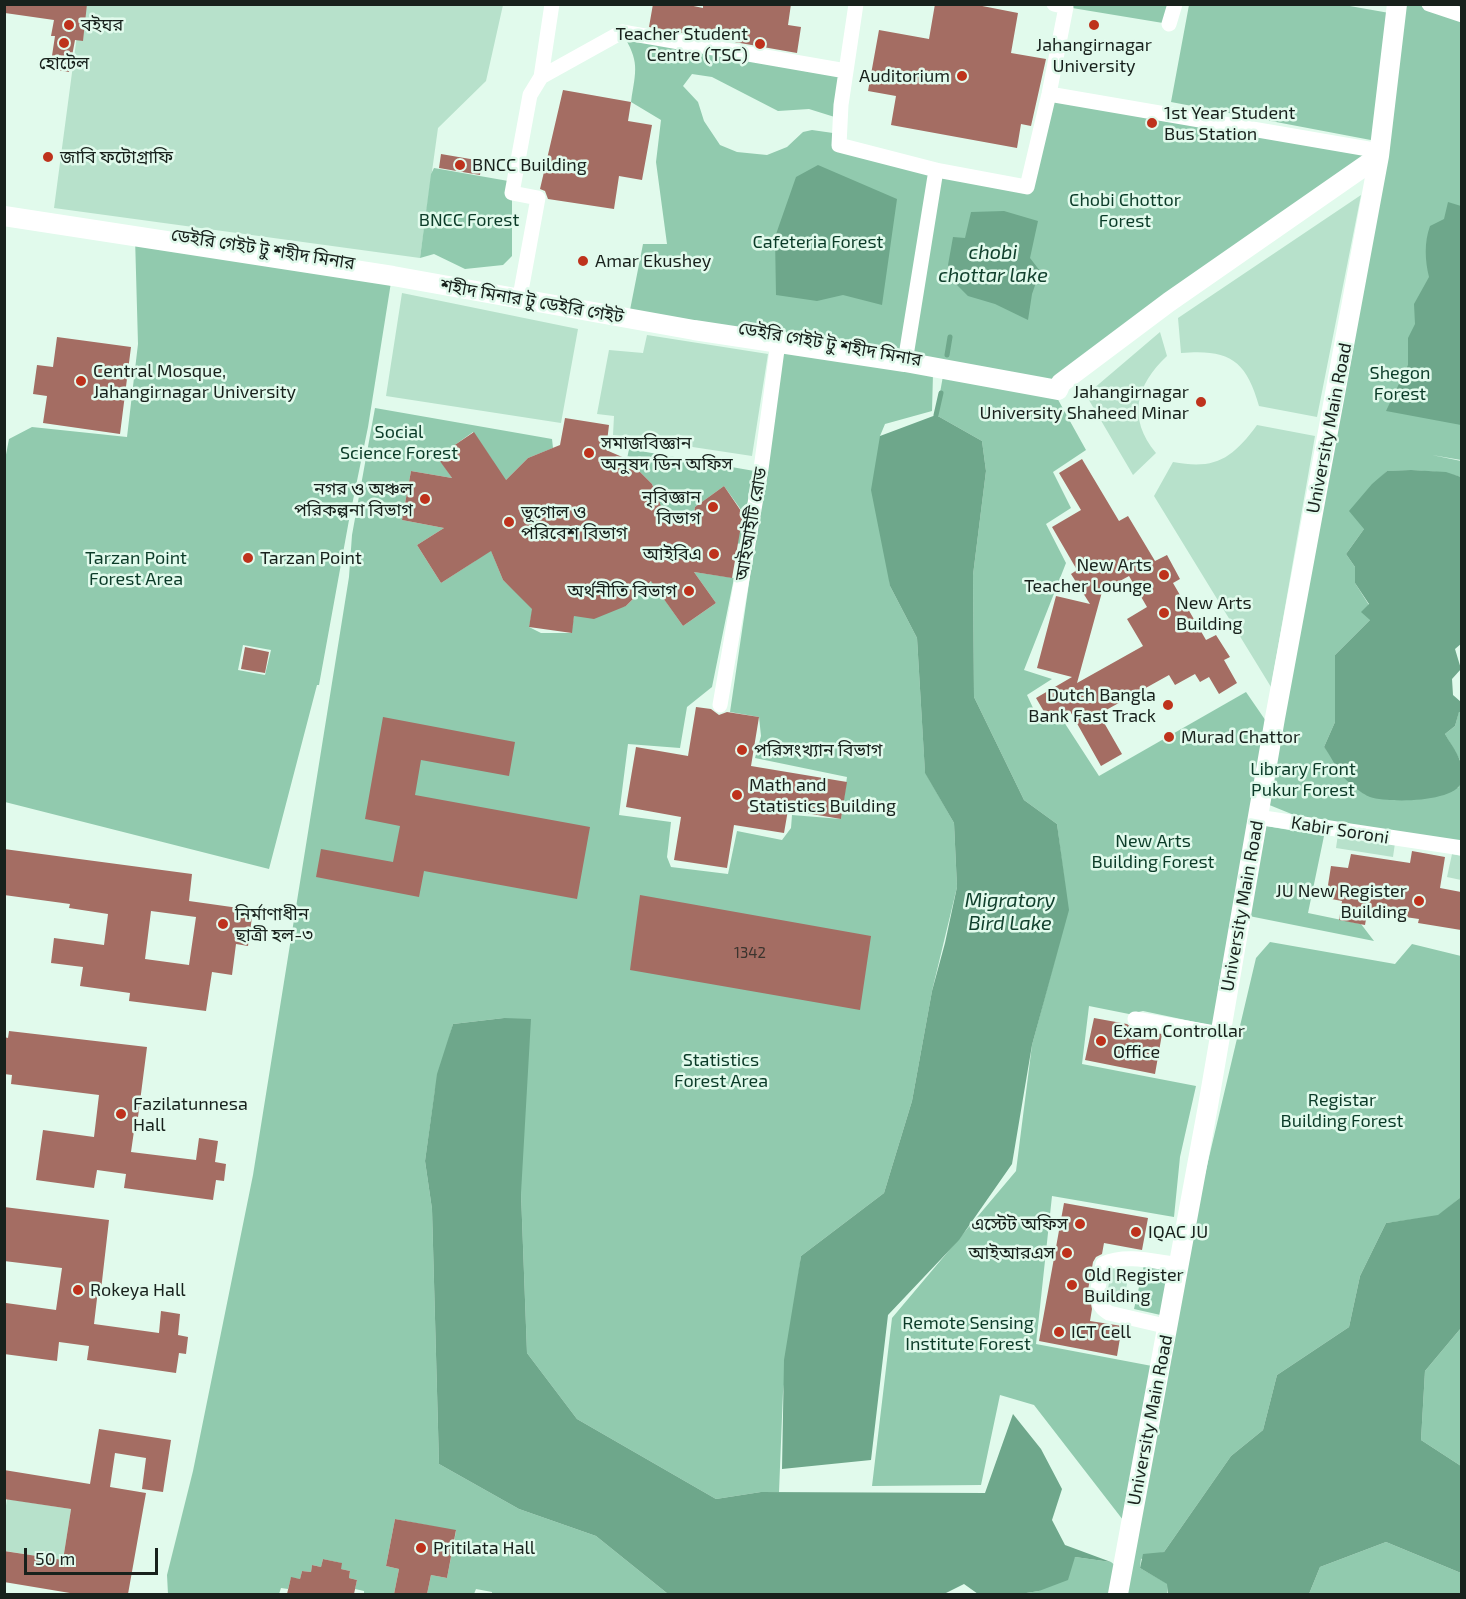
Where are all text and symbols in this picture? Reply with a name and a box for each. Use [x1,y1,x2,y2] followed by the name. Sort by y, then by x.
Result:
[81,14,123,36] place label: বইঘর
[62,18,76,32] marker: বইঘর
[1087,18,1101,32] marker: Jahangirnagar University
[615,23,748,66] place label: Teacher Student Centre (TSC)
[1036,34,1152,76] place label: Jahangirnagar University
[57,36,71,50] marker: হোটেল
[753,37,767,51] marker: Teacher Student Centre (TSC)
[39,52,89,74] place label: হোটেল
[859,65,950,87] place label: Auditorium
[955,69,969,83] marker: Auditorium
[1164,102,1295,144] place label: 1st Year Student Bus Station
[1145,116,1159,130] marker: 1st Year Student Bus Station
[60,146,173,168] place label: জাবি ফটোগ্রাফি
[41,150,55,164] marker: জাবি ফটোগ্রাফি
[472,154,587,176] place label: BNCC Building
[453,158,467,172] marker: BNCC Building
[1069,189,1181,232] park label: Chobi Chottor Forest
[419,209,519,231] park label: BNCC Forest
[169,224,357,274] street label: ডেইরি গেইট টু শহীদ মিনার
[753,231,883,253] park label: Cafeteria Forest
[938,240,1048,287] water label: chobi chottar lake
[595,250,711,272] place label: Amar Ekushey
[576,254,590,268] marker: Amar Ekushey
[439,274,625,328] street label: শহীদ মিনার টু ডেইরি গেইট
[737,317,923,371] street label: ডেইরি গেইট টু শহীদ মিনার
[1302,341,1356,515] street label: University Main Road
[93,360,296,403] place label: Central Mosque, Jahangirnagar University
[1370,362,1430,404] park label: Shegon Forest
[74,374,88,388] marker: Central Mosque, Jahangirnagar University
[979,381,1189,424] place label: Jahangirnagar University Shaheed Minar
[1194,395,1208,409] marker: Jahangirnagar University Shaheed Minar
[340,421,458,464] park label: Social Science Forest
[601,432,733,474] place label: সমাজবিজ্ঞান অনুষদ ডিন অফিস
[582,446,596,460] marker: সমাজবিজ্ঞান অনুষদ ডিন অফিস
[730,466,772,582] street label: আইআইটি রোড
[294,478,413,520] place label: নগর ও অঞ্চল পরিকল্পনা বিভাগ
[642,486,701,528] place label: নৃবিজ্ঞান বিভাগ
[418,492,432,506] marker: নগর ও অঞ্চল পরিকল্পনা বিভাগ
[706,500,720,514] marker: নৃবিজ্ঞান বিভাগ
[521,501,627,544] place label: ভূগোল ও পরিবেশ বিভাগ
[502,515,516,529] marker: ভূগোল ও পরিবেশ বিভাগ
[643,543,702,565] place label: আইবিএ
[85,547,187,590] park label: Tarzan Point Forest Area
[260,547,362,569] place label: Tarzan Point
[707,547,721,561] marker: আইবিএ
[241,551,255,565] marker: Tarzan Point
[1024,554,1152,596] place label: New Arts Teacher Lounge
[1157,568,1171,582] marker: New Arts Teacher Lounge
[568,580,677,602] place label: অর্থনীতি বিভাগ
[682,584,696,598] marker: অর্থনীতি বিভাগ
[1176,592,1252,634] place label: New Arts Building
[1157,606,1171,620] marker: New Arts Building
[1028,684,1156,726] place label: Dutch Bangla Bank Fast Track
[1161,698,1175,712] marker: Dutch Bangla Bank Fast Track
[1181,726,1300,748] place label: Murad Chattor
[1162,730,1176,744] marker: Murad Chattor
[754,739,882,761] place label: পরিসংখ্যান বিভাগ
[735,743,749,757] marker: পরিসংখ্যান বিভাগ
[1250,758,1356,800] park label: Library Front Pukur Forest
[749,774,896,816] place label: Math and Statistics Building
[730,788,744,802] marker: Math and Statistics Building
[1289,812,1391,848] street label: Kabir Soroni
[1216,819,1268,993] street label: University Main Road
[1092,830,1214,872] park label: New Arts Building Forest
[1276,880,1407,922] place label: JU New Register Building
[965,888,1055,935] water label: Migratory Bird Lake
[1412,894,1426,908] marker: JU New Register Building
[235,903,313,946] place label: নির্মাণাধীন ছাত্রী হল-৩
[216,917,230,931] marker: নির্মাণাধীন ছাত্রী হল-৩
[734,944,766,962] house number: 1342
[1113,1020,1245,1062] place label: Exam Controllar Office
[1094,1034,1108,1048] marker: Exam Controllar Office
[674,1049,768,1092] park label: Statistics Forest Area
[1281,1089,1403,1132] park label: Registar Building Forest
[133,1093,248,1136] place label: Fazilatunnesa Hall
[114,1107,128,1121] marker: Fazilatunnesa Hall
[971,1213,1068,1235] place label: এস্টেট অফিস
[1073,1217,1087,1231] marker: এস্টেট অফিস
[1148,1221,1208,1243] place label: IQAC JU
[1129,1225,1143,1239] marker: IQAC JU
[969,1242,1055,1264] place label: আইআরএস
[1060,1246,1074,1260] marker: আইআরএস
[1084,1264,1184,1306] place label: Old Register Building
[1065,1278,1079,1292] marker: Old Register Building
[90,1279,186,1301] place label: Rokeya Hall
[71,1283,85,1297] marker: Rokeya Hall
[902,1312,1034,1354] park label: Remote Sensing Institute Forest
[1071,1321,1131,1343] place label: ICT Cell
[1052,1325,1066,1339] marker: ICT Cell
[1123,1333,1177,1507] street label: University Main Road
[27,1536,160,1574] scale bar
[433,1537,535,1559] place label: Pritilata Hall
[414,1541,428,1555] marker: Pritilata Hall
[35,1547,75,1569] text: 50 m

